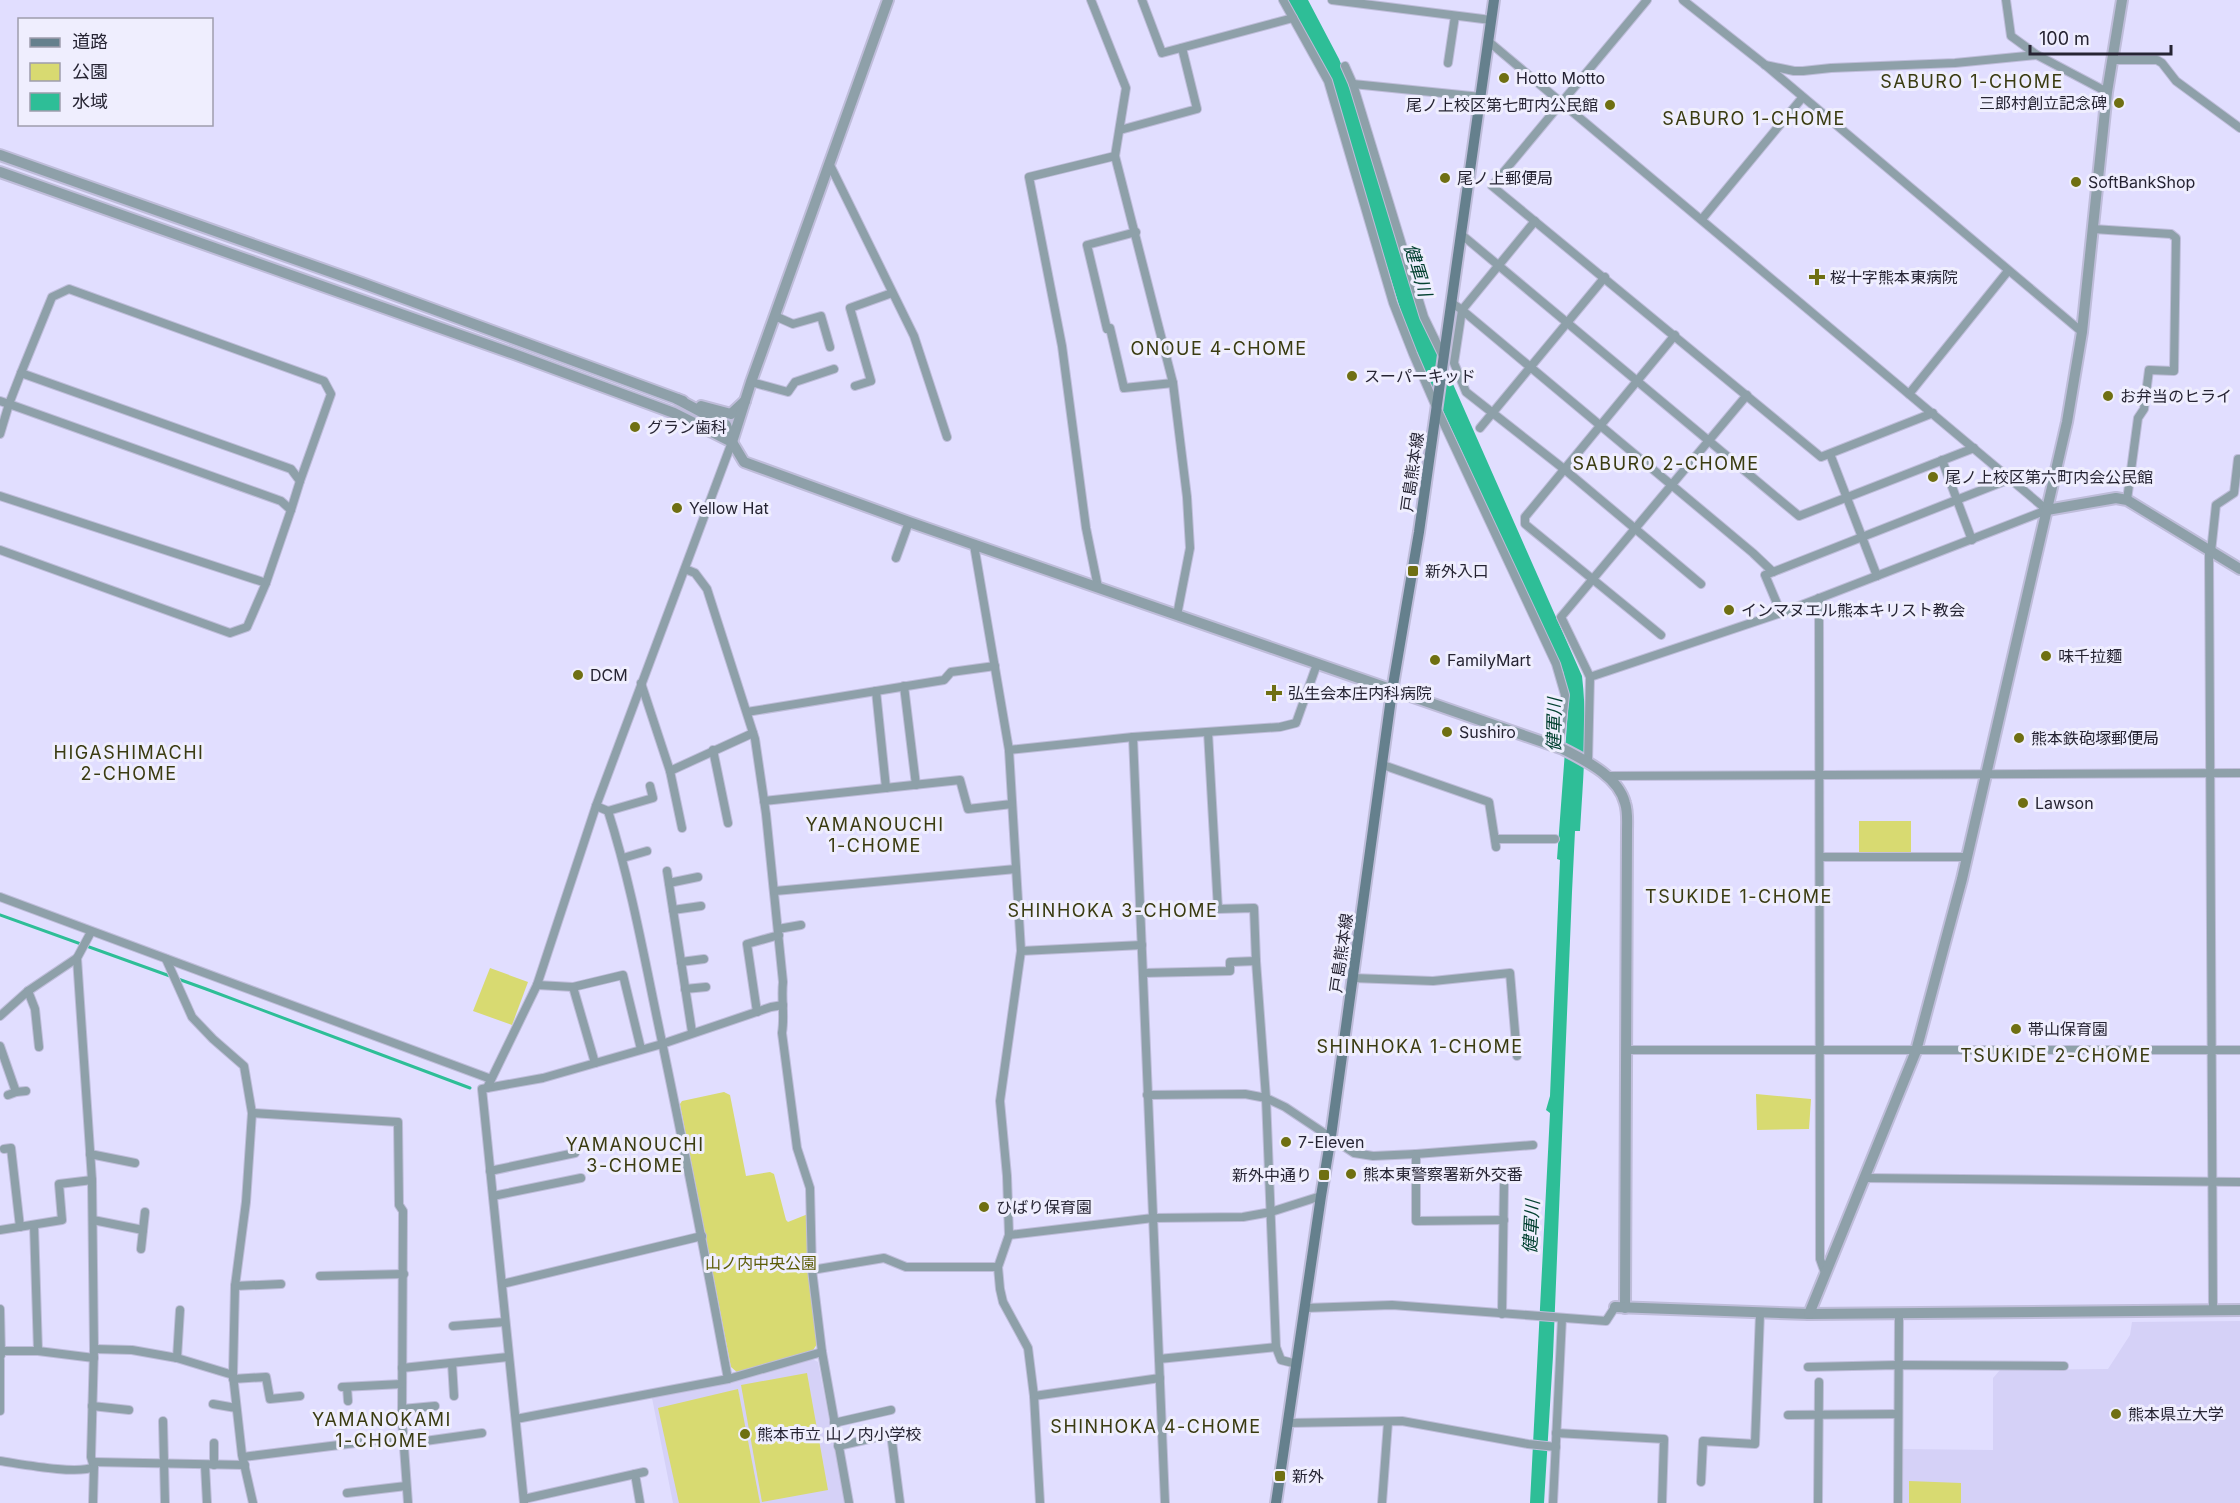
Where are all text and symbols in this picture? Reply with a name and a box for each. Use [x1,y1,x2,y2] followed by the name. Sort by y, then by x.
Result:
[18,18,213,126] legend
[2030,18,2171,56] scale bar
[2039,28,2090,49] text: 100 m
[72,31,108,52] text: 道路
[72,61,108,82] text: 公園
[1516,68,1605,88] place label: Hotto Motto
[1497,71,1511,85] marker: Hotto Motto
[1880,71,2064,92] district label: SABURO 1-CHOME
[72,91,108,112] text: 水域
[1979,93,2107,113] place label: 三郎村創立記念碑
[1406,95,1598,115] place label: 尾ノ上校区第七町内公民館
[2112,96,2126,110] marker: 三郎村創立記念碑
[1603,98,1617,112] marker: 尾ノ上校区第七町内公民館
[1662,108,1846,129] district label: SABURO 1-CHOME
[1457,168,1553,188] place label: 尾ノ上郵便局
[1438,171,1452,185] marker: 尾ノ上郵便局
[2088,172,2195,192] place label: SoftBankShop
[2069,175,2083,189] marker: SoftBankShop
[1400,241,1437,301] water label: 健軍川
[1830,267,1958,287] place label: 桜十字熊本東病院
[1808,268,1826,286] marker: 桜十字熊本東病院
[1130,338,1308,359] district label: ONOUE 4-CHOME
[1364,366,1476,386] place label: スーパーキッド
[1345,369,1359,383] marker: スーパーキッド
[2120,386,2232,406] place label: お弁当のヒライ
[2101,389,2115,403] marker: お弁当のヒライ
[647,417,727,437] place label: グラン歯科
[628,420,642,434] marker: グラン歯科
[1397,431,1427,513] street label: 戸島熊本線
[1572,453,1760,474] district label: SABURO 2-CHOME
[1945,467,2153,487] place label: 尾ノ上校区第六町内会公民館
[1926,470,1940,484] marker: 尾ノ上校区第六町内会公民館
[689,498,769,518] place label: Yellow Hat
[670,501,684,515] marker: Yellow Hat
[1425,561,1489,581] place label: 新外入口
[1406,564,1420,578] marker: 新外入口
[1741,600,1965,620] place label: インマヌエル熊本キリスト教会
[1722,603,1736,617] marker: インマヌエル熊本キリスト教会
[2058,646,2122,666] place label: 味千拉麵
[2039,649,2053,663] marker: 味千拉麵
[1447,650,1531,670] place label: FamilyMart
[1428,653,1442,667] marker: FamilyMart
[590,665,628,685] place label: DCM
[571,668,585,682] marker: DCM
[1288,683,1432,703] place label: 弘生会本庄内科病院
[1265,684,1283,702] marker: 弘生会本庄内科病院
[1543,696,1565,752] water label: 健軍川
[1459,722,1516,742] place label: Sushiro
[1440,725,1454,739] marker: Sushiro
[2031,728,2159,748] place label: 熊本鉄砲塚郵便局
[2012,731,2026,745] marker: 熊本鉄砲塚郵便局
[54,742,204,784] district label: HIGASHIMACHI 2-CHOME
[2035,793,2094,813] place label: Lawson
[2016,796,2030,810] marker: Lawson
[805,814,945,856] district label: YAMANOUCHI 1-CHOME
[1645,886,1833,907] district label: TSUKIDE 1-CHOME
[1008,900,1218,921] district label: SHINHOKA 3-CHOME
[1326,912,1356,994] street label: 戸島熊本線
[2028,1019,2108,1039] place label: 帯山保育園
[2009,1022,2023,1036] marker: 帯山保育園
[1316,1036,1524,1057] district label: SHINHOKA 1-CHOME
[1960,1045,2152,1066] district label: TSUKIDE 2-CHOME
[1298,1132,1364,1152] place label: 7-Eleven
[565,1134,705,1176] district label: YAMANOUCHI 3-CHOME
[1279,1135,1293,1149] marker: 7-Eleven
[1363,1164,1523,1184] place label: 熊本東警察署新外交番
[1232,1165,1312,1185] place label: 新外中通り
[1344,1167,1358,1181] marker: 熊本東警察署新外交番
[1317,1168,1331,1182] marker: 新外中通り
[996,1197,1092,1217] place label: ひばり保育園
[1519,1197,1543,1255] water label: 健軍川
[977,1200,991,1214] marker: ひばり保育園
[705,1253,817,1273] park label: 山ノ内中央公園
[2128,1404,2224,1424] place label: 熊本県立大学
[2109,1407,2123,1421] marker: 熊本県立大学
[312,1409,452,1451] district label: YAMANOKAMI 1-CHOME
[1050,1416,1262,1437] district label: SHINHOKA 4-CHOME
[757,1424,922,1444] place label: 熊本市立 山ノ内小学校
[738,1427,752,1441] marker: 熊本市立 山ノ内小学校
[1292,1466,1324,1486] place label: 新外
[1273,1469,1287,1483] marker: 新外

